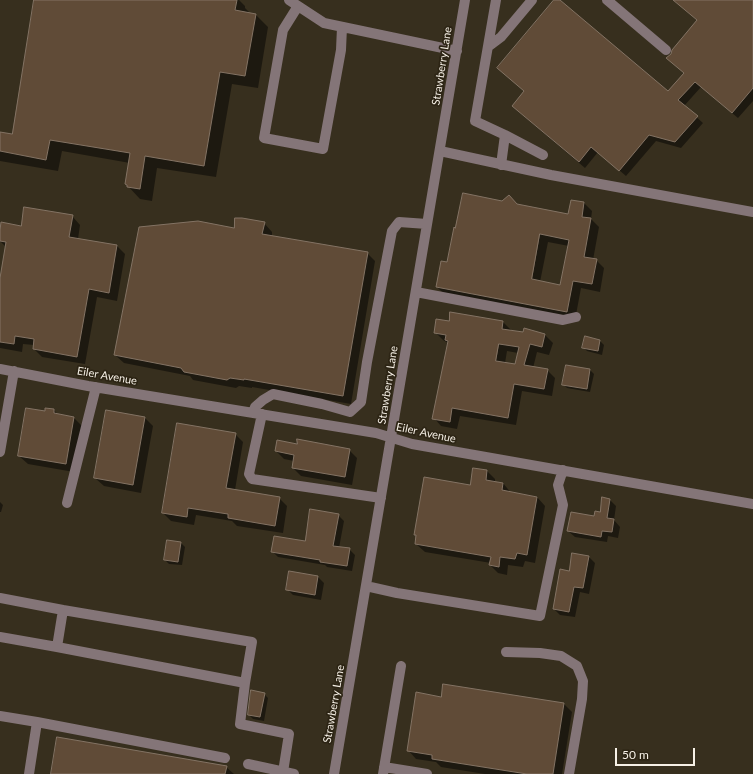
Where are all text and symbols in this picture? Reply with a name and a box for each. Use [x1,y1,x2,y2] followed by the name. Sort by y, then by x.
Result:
[429,26,455,106] street label: Strawberry Lane
[375,345,401,425] street label: Strawberry Lane
[76,364,138,388] street label: Eiler Avenue
[395,420,457,446] street label: Eiler Avenue
[321,664,347,744] street label: Strawberry Lane
[617,740,697,766] scale bar
[622,747,649,762] text: 50 m

